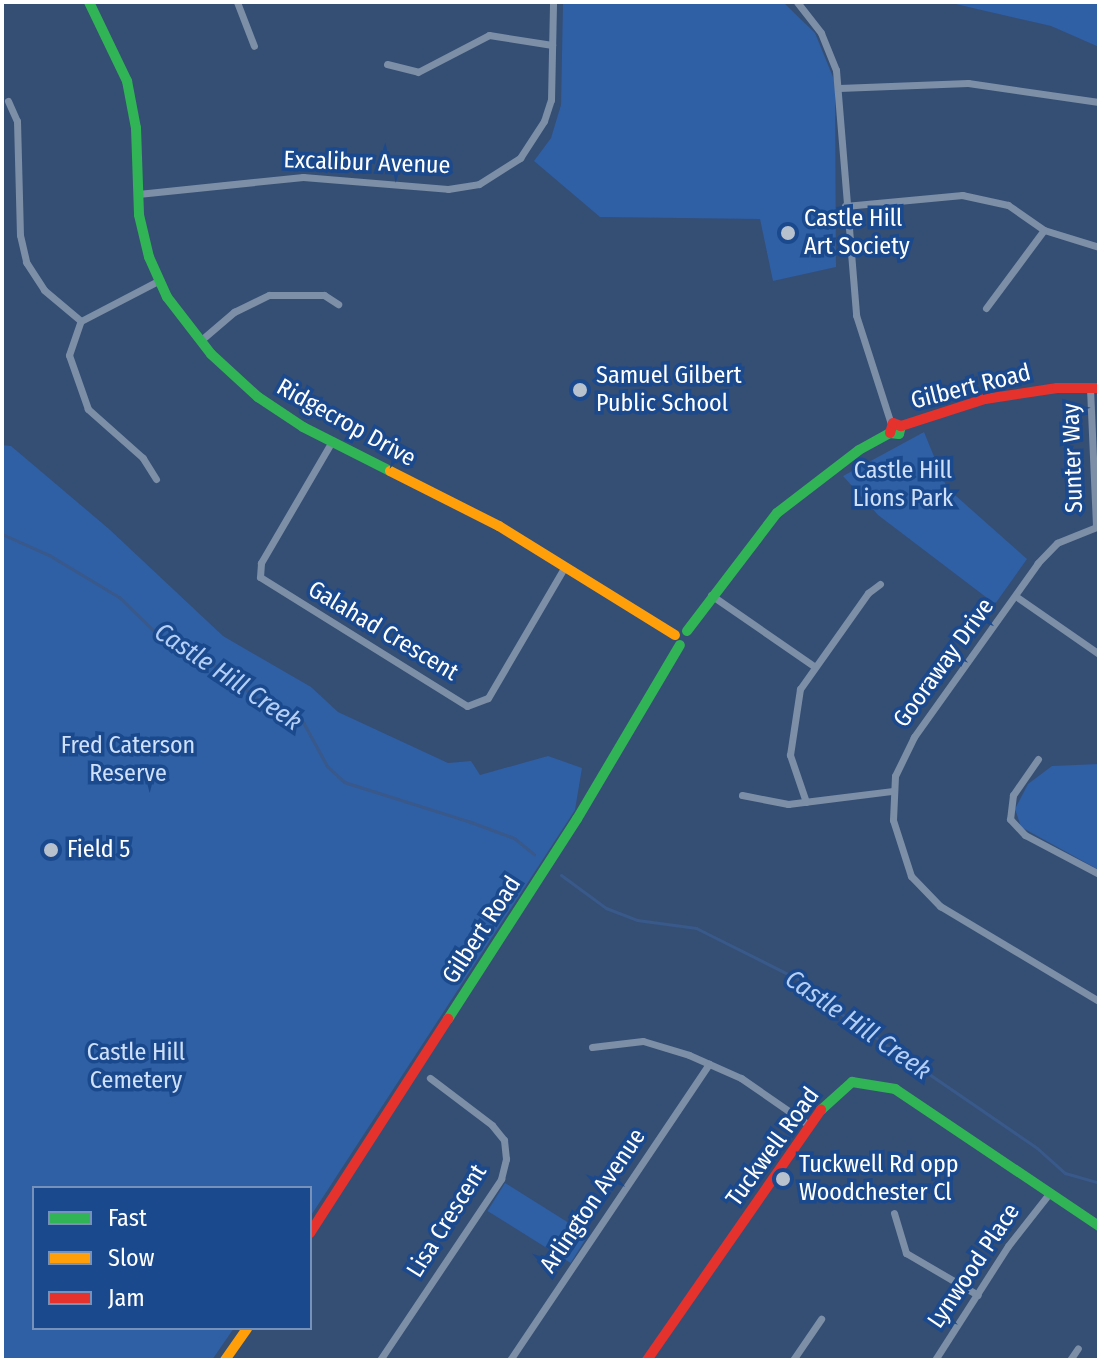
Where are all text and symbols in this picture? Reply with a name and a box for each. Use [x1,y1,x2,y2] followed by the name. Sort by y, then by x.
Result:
[283,146,451,180] street label: Excalibur Avenue
[804,205,910,261] place label: Castle Hill Art Society
[779,224,797,242] marker: Castle Hill Art Society
[908,358,1034,416] street label: Gilbert Road
[596,362,741,418] place label: Samuel Gilbert Public School
[271,373,421,473] street label: Ridgecrop Drive
[571,381,589,399] marker: Samuel Gilbert Public School
[1057,403,1089,513] street label: Sunter Way
[853,457,953,513] park label: Castle Hill Lions Park
[303,575,463,687] street label: Galahad Crescent
[888,593,1000,733] street label: Gooraway Drive
[149,616,307,738] water label: Castle Hill Creek
[61,732,195,788] park label: Fred Caterson Reserve
[67,836,130,864] place label: Field 5
[42,841,60,859] marker: Field 5
[437,871,527,989] street label: Gilbert Road
[779,963,937,1087] water label: Castle Hill Creek
[87,1039,185,1095] park label: Castle Hill Cemetery
[720,1082,826,1212] street label: Tuckwell Road
[534,1123,652,1279] street label: Arlington Avenue
[799,1151,958,1207] place label: Tuckwell Rd opp Woodchester Cl
[401,1159,493,1283] street label: Lisa Crescent
[774,1170,792,1188] marker: Tuckwell Rd opp Woodchester Cl
[32,1186,312,1330] legend
[922,1198,1026,1334] street label: Lynwood Place
[108,1204,147,1232] text: Fast
[108,1244,154,1272] text: Slow
[108,1284,145,1312] text: Jam

